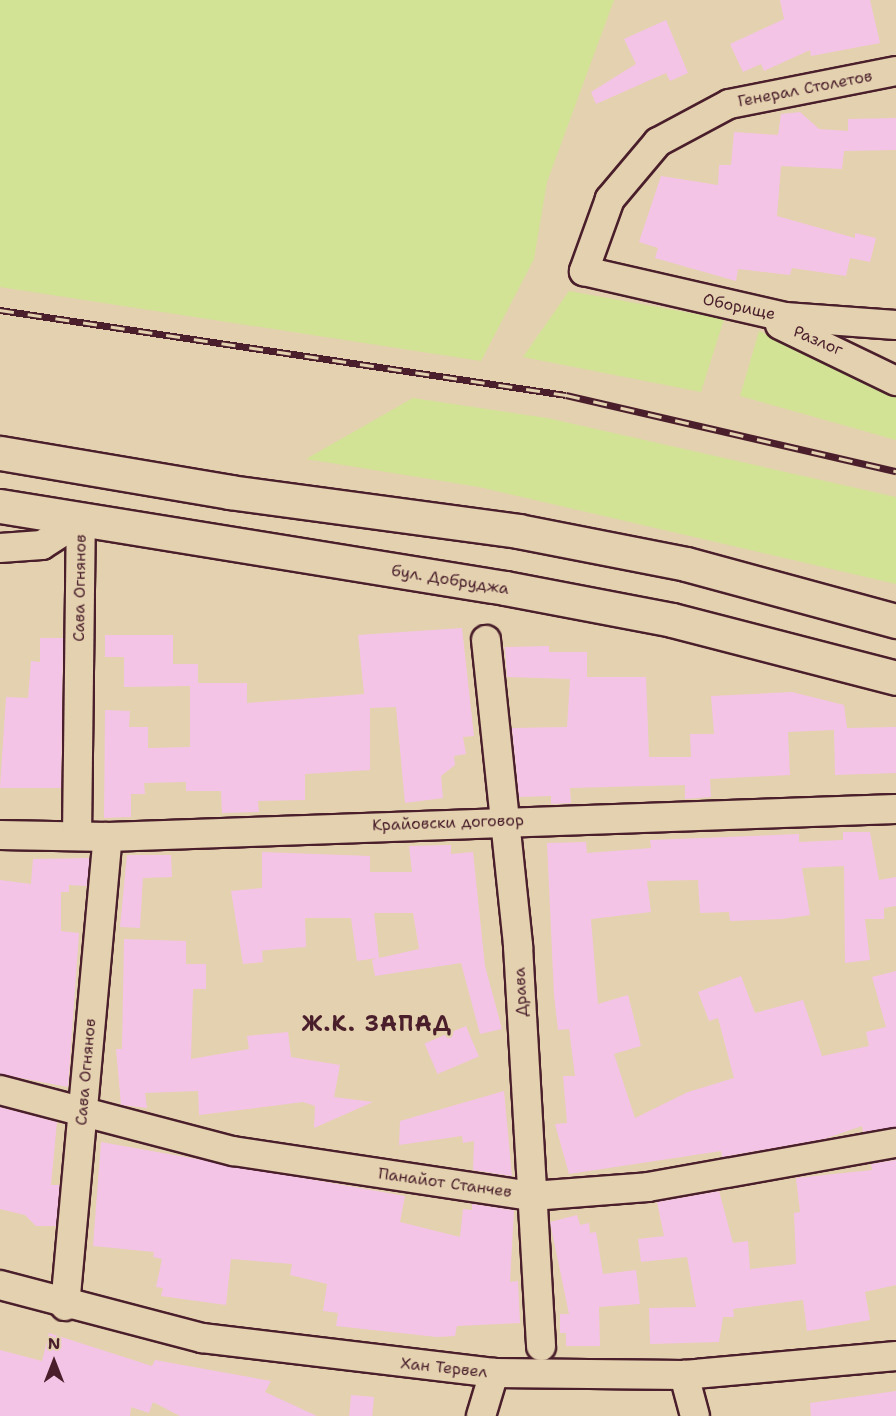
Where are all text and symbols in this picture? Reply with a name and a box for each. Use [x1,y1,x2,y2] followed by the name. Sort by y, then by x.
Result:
[736,67,874,111] street label: Генерал Столетов
[701,290,777,324] street label: Оборище
[790,322,846,360] street label: Разлог
[69,534,91,642] street label: Сава Огнянов
[390,561,510,599] street label: бул. Добруджа
[372,811,524,835] street label: Крайовски договор
[510,967,532,1017] street label: Драва
[302,1011,452,1037] district label: Ж.К. ЗАПАД
[72,1018,100,1126] street label: Сава Огнянов
[377,1164,513,1202] street label: Панайот Станчев
[24,1332,84,1392] north arrow
[48,1333,60,1354] text: N
[400,1354,488,1382] street label: Хан Тервел

